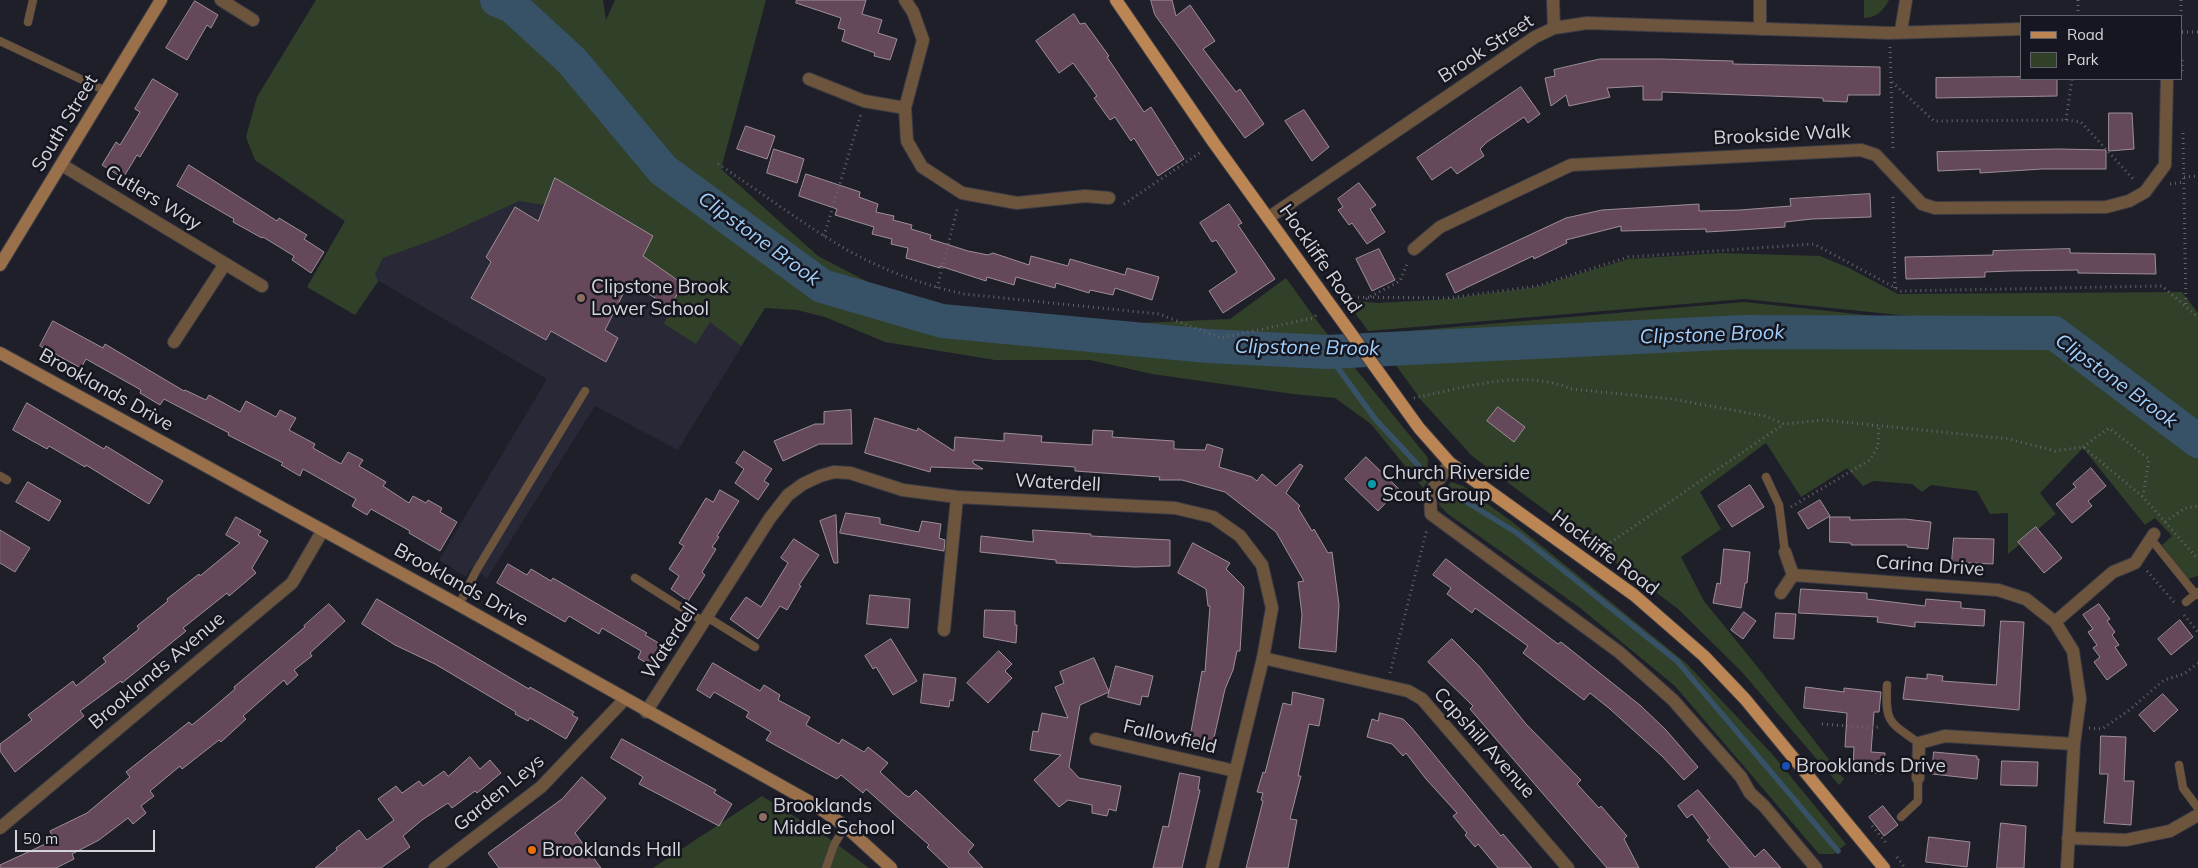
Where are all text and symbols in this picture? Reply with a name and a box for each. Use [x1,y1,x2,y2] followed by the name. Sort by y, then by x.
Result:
[1434,10,1538,88] street label: Brook Street
[2020,15,2183,80] legend
[2067,25,2104,44] text: Road
[2067,50,2099,69] text: Park
[27,70,103,176] street label: South Street
[1713,120,1851,150] street label: Brookside Walk
[101,160,205,236] street label: Cutlers Way
[693,187,825,291] water label: Clipstone Brook
[1274,200,1366,318] street label: Hockliffe Road
[591,276,729,320] place label: Clipstone Brook Lower School
[575,292,587,304] marker: Clipstone Brook Lower School
[1639,320,1785,350] water label: Clipstone Brook
[2050,329,2182,433] water label: Clipstone Brook
[1234,335,1380,361] water label: Clipstone Brook
[35,344,177,436] street label: Brooklands Drive
[1382,462,1530,506] place label: Church Riverside Scout Group
[1015,469,1101,497] street label: Waterdell
[1366,478,1378,490] marker: Church Riverside Scout Group
[1547,505,1663,601] street label: Hockliffe Road
[390,539,532,631] street label: Brooklands Drive
[1875,551,1985,581] street label: Carina Drive
[637,599,703,683] street label: Waterdell
[84,608,230,734] street label: Brooklands Avenue
[1428,683,1540,803] street label: Capshill Avenue
[1121,715,1219,759] street label: Fallowfield
[449,750,549,836] street label: Garden Leys
[1796,755,1946,777] place label: Brooklands Drive
[1780,760,1792,772] marker: Brooklands Drive
[773,795,895,839] place label: Brooklands Middle School
[757,811,769,823] marker: Brooklands Middle School
[18,820,158,852] scale bar
[23,829,58,848] text: 50 m
[542,839,681,861] place label: Brooklands Hall
[526,844,538,856] marker: Brooklands Hall

